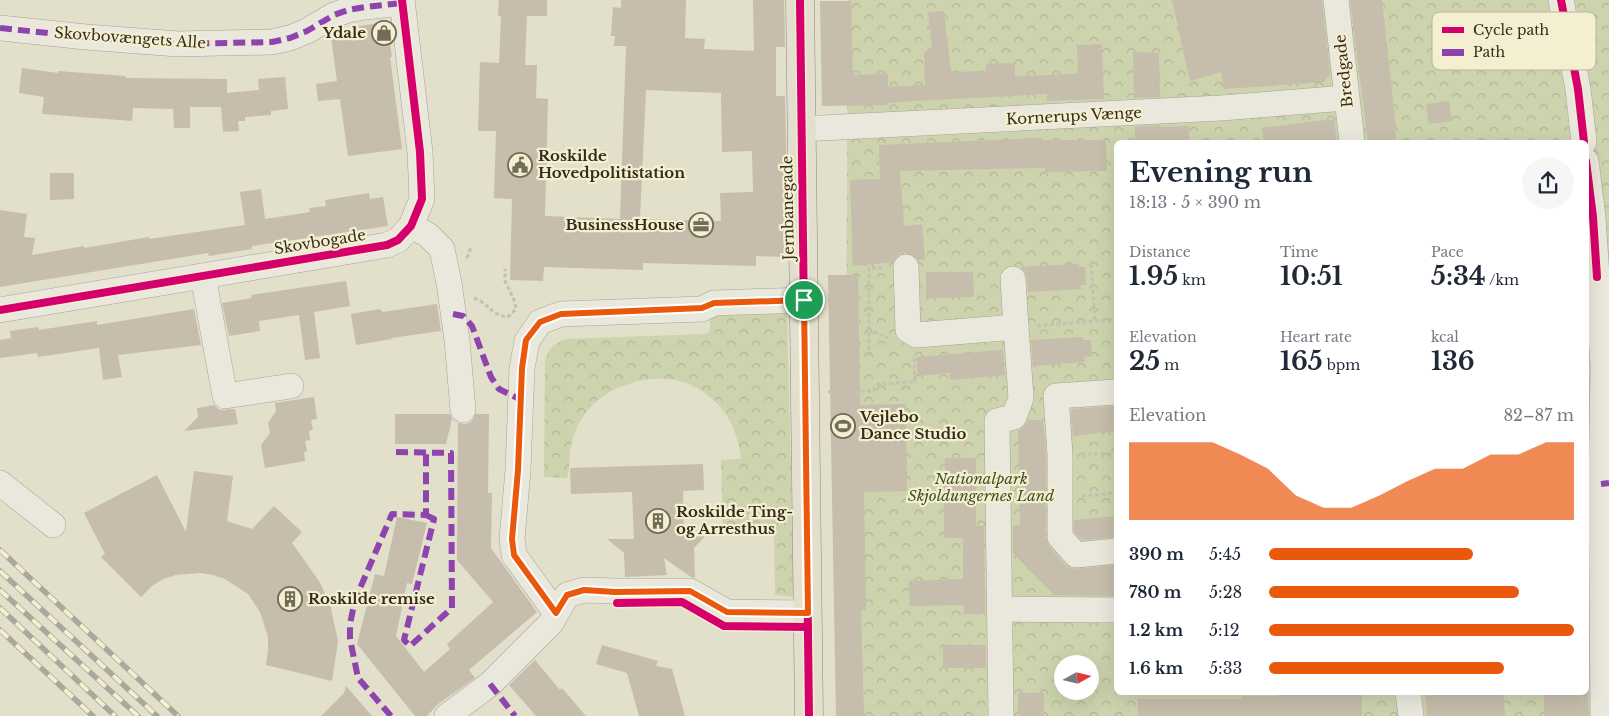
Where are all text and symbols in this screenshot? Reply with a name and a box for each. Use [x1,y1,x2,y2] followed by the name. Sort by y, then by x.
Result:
[1432,12,1596,70] legend
[371,20,397,46] shop icon: Ydale
[1473,21,1550,39] text: Cycle path
[54,23,207,52] street label: Skovbovængets Alle
[322,23,366,42] place label: Ydale
[1330,34,1357,108] street label: Bredgade
[1473,43,1505,61] text: Path
[1006,102,1142,129] street label: Kornerups Vænge
[538,146,685,182] place label: Roskilde Hovedpolitistation
[507,152,533,178] public building icon: Roskilde Hovedpolitistation
[1129,155,1313,190] text: Evening run
[777,156,798,263] street label: Jernbanegade
[1522,157,1574,209] button: share
[1129,192,1261,212] text: 18:13 · 5 × 390 m
[688,212,714,238] office icon: BusinessHouse
[565,215,684,234] place label: BusinessHouse
[273,225,367,258] street label: Skovbogade
[1129,243,1191,261] text: Distance
[1280,243,1319,261] text: Time
[1431,243,1464,261] text: Pace
[1129,261,1178,292] text: 1.95
[1280,261,1343,292] text: 10:51
[1431,261,1486,292] text: 5:34
[1178,271,1206,289] text: km
[1486,271,1519,289] text: /km
[783,279,825,321] pin
[790,286,818,314] icon: arrive
[1129,328,1197,346] text: Elevation
[1280,328,1352,346] text: Heart rate
[1431,328,1459,346] text: kcal
[1129,346,1160,377] text: 25
[1280,346,1323,377] text: 165
[1431,346,1475,377] text: 136
[1160,356,1179,374] text: m
[1323,356,1360,374] text: bpm
[1129,405,1206,425] text: Elevation
[1503,405,1574,425] text: 82–87 m
[859,407,966,443] place label: Vejlebo Dance Studio
[830,413,856,439] sports icon: Vejlebo Dance Studio
[908,469,1054,505] park label: Nationalpark Skjoldungernes Land
[676,502,793,538] place label: Roskilde Ting- og Arresthus
[645,508,671,534] building icon: Roskilde Ting- og Arresthus
[1129,544,1184,564] text: 390 m
[1209,544,1241,564] text: 5:45
[1129,582,1181,602] text: 780 m
[1209,582,1242,602] text: 5:28
[277,586,303,612] building icon: Roskilde remise
[308,589,435,608] place label: Roskilde remise
[1129,620,1183,640] text: 1.2 km
[1209,620,1240,640] text: 5:12
[1054,655,1099,700] north arrow
[1054,655,1099,700] map controls
[1129,658,1183,678] text: 1.6 km
[1209,658,1242,678] text: 5:33

